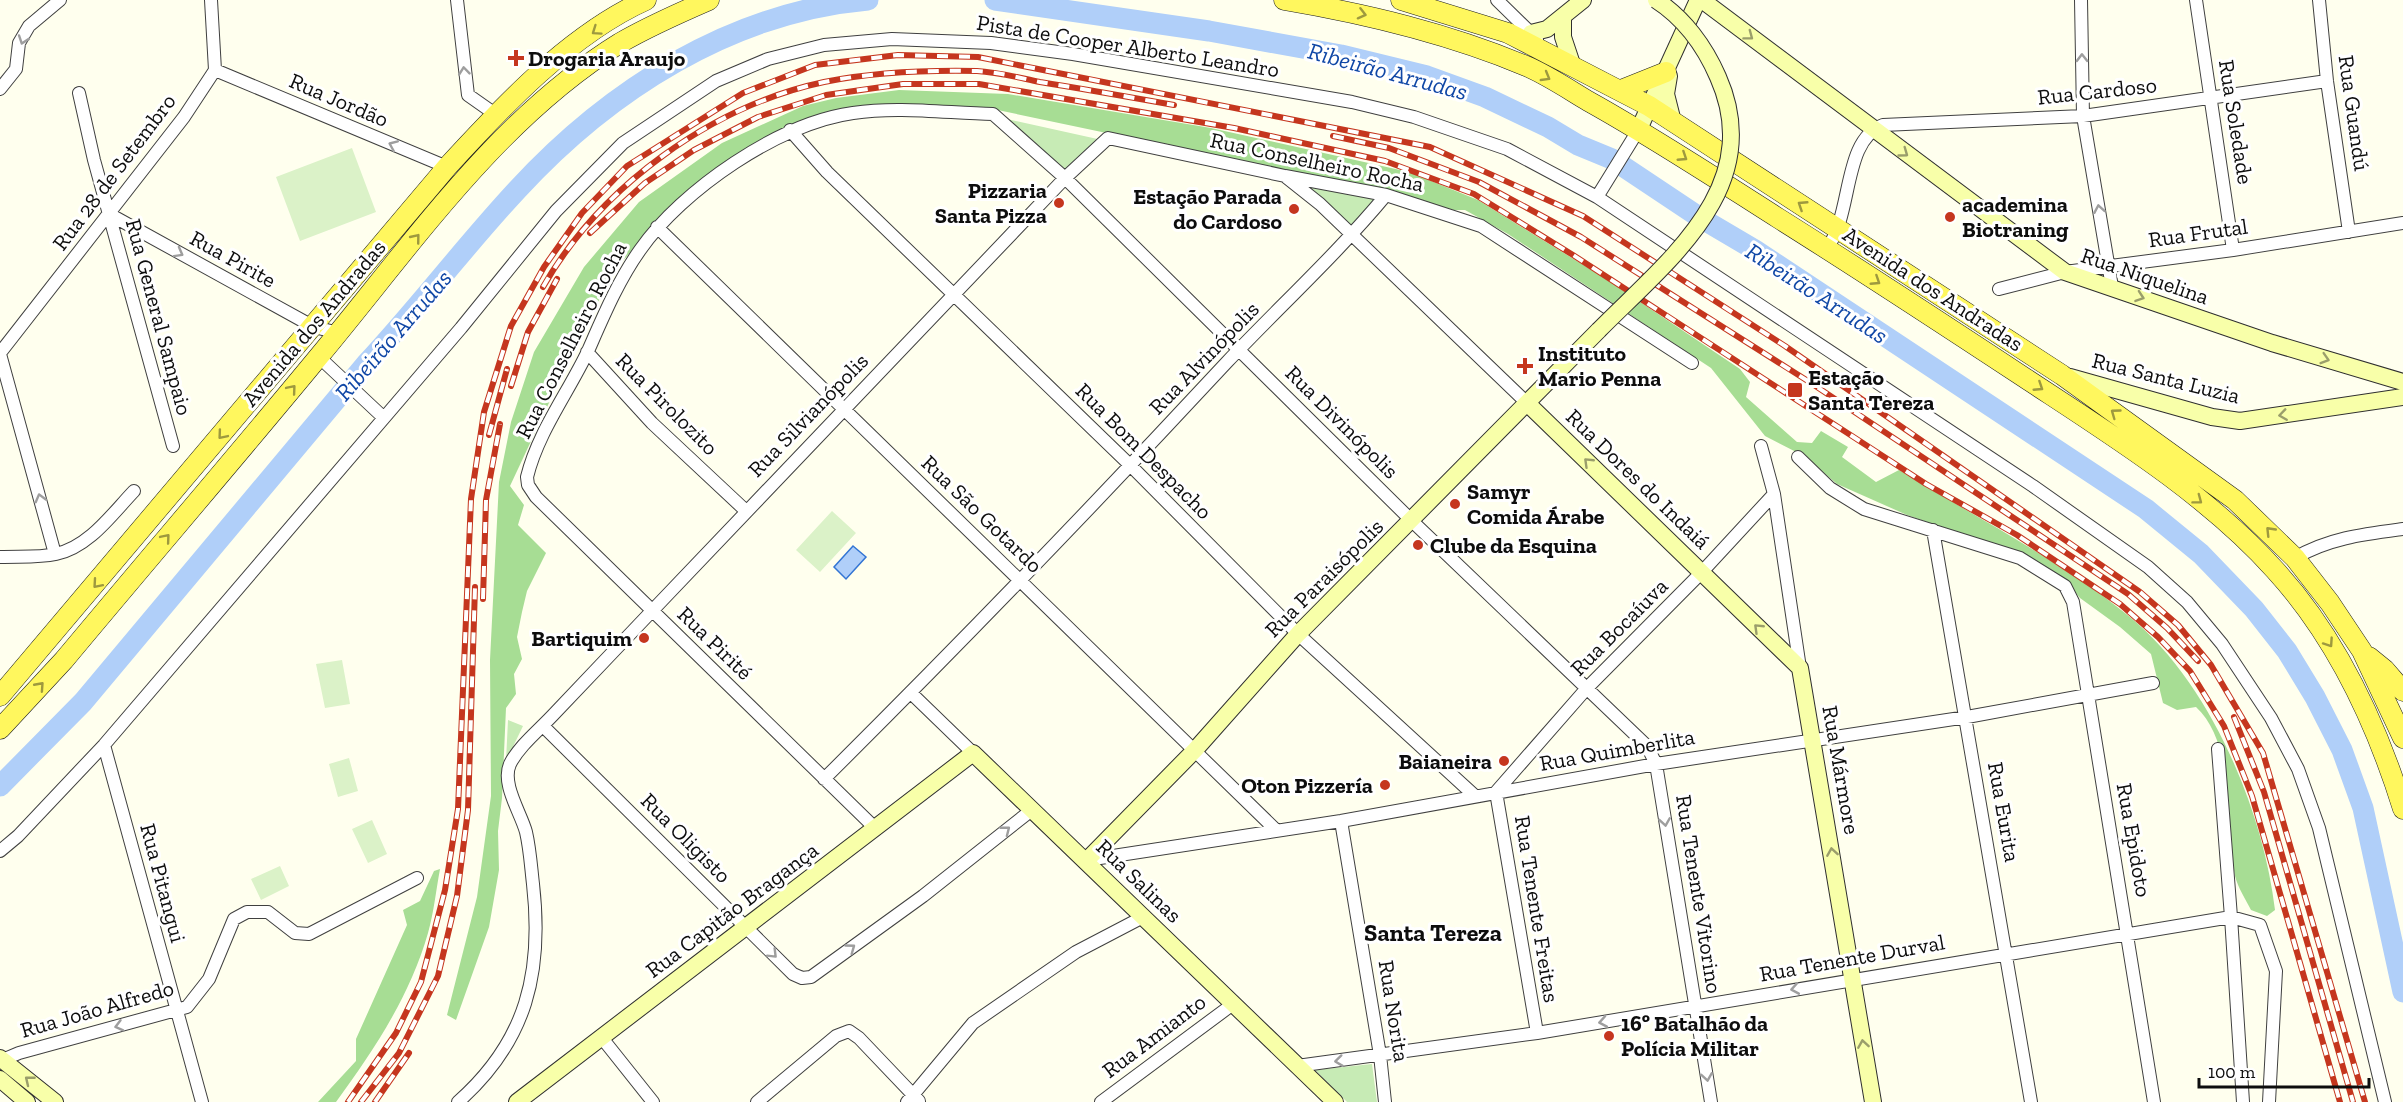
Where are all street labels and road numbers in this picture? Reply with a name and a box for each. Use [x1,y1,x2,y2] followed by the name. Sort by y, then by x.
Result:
[975,9,1281,83] street label: Pista de Cooper Alberto Leandro
[2333,53,2376,173] street label: Rua Guandú
[2213,58,2259,186] street label: Rua Soledade
[285,67,393,133] street label: Rua Jordão
[2036,71,2158,111] street label: Rua Cardoso
[46,88,182,256] street label: Rua 28 de Setembro
[1208,126,1427,198] street label: Rua Conselheiro Rocha
[2147,213,2250,253] street label: Rua Frutal
[120,216,198,418] street label: Rua General Sampaio
[1838,221,2028,357] street label: Avenida dos Andradas
[185,224,281,294] street label: Rua Pirite
[236,234,392,412] street label: Avenida dos Andradas
[510,237,633,443] street label: Rua Conselheiro Rocha
[2078,242,2213,311] street label: Rua Niquelina
[1143,296,1265,420] street label: Rua Alvinópolis
[610,347,724,461] street label: Rua Pirolozito
[742,347,874,483] street label: Rua Silvianópolis
[2089,347,2243,410] street label: Rua Santa Luzia
[1280,360,1404,484] street label: Rua Divinópolis
[1070,377,1218,525] street label: Rua Bom Despacho
[1560,403,1716,555] street label: Rua Dores do Indaiá
[916,449,1048,579] street label: Rua São Gotardo
[1259,513,1389,643] street label: Rua Paraisópolis
[1565,572,1674,681] street label: Rua Bocaíuva
[672,601,758,685] street label: Rua Pirité
[1816,703,1866,837] street label: Rua Mármore
[1537,723,1697,777] street label: Rua Quimberlita
[1982,760,2026,864] street label: Rua Eurita
[2111,781,2157,899] street label: Rua Epidoto
[635,787,737,889] street label: Rua Oligisto
[1670,793,1728,995] street label: Rua Tenente Vitorino
[1509,813,1565,1005] street label: Rua Tenente Freitas
[134,820,192,946] street label: Rua Pitangui
[1090,834,1188,928] street label: Rua Salinas
[640,836,824,984] street label: Rua Capitão Bragança
[1757,928,1947,988] street label: Rua Tenente Durval
[1373,958,1415,1064] street label: Rua Norita
[17,974,177,1044] street label: Rua João Alfredo
[1097,988,1211,1084] street label: Rua Amianto

